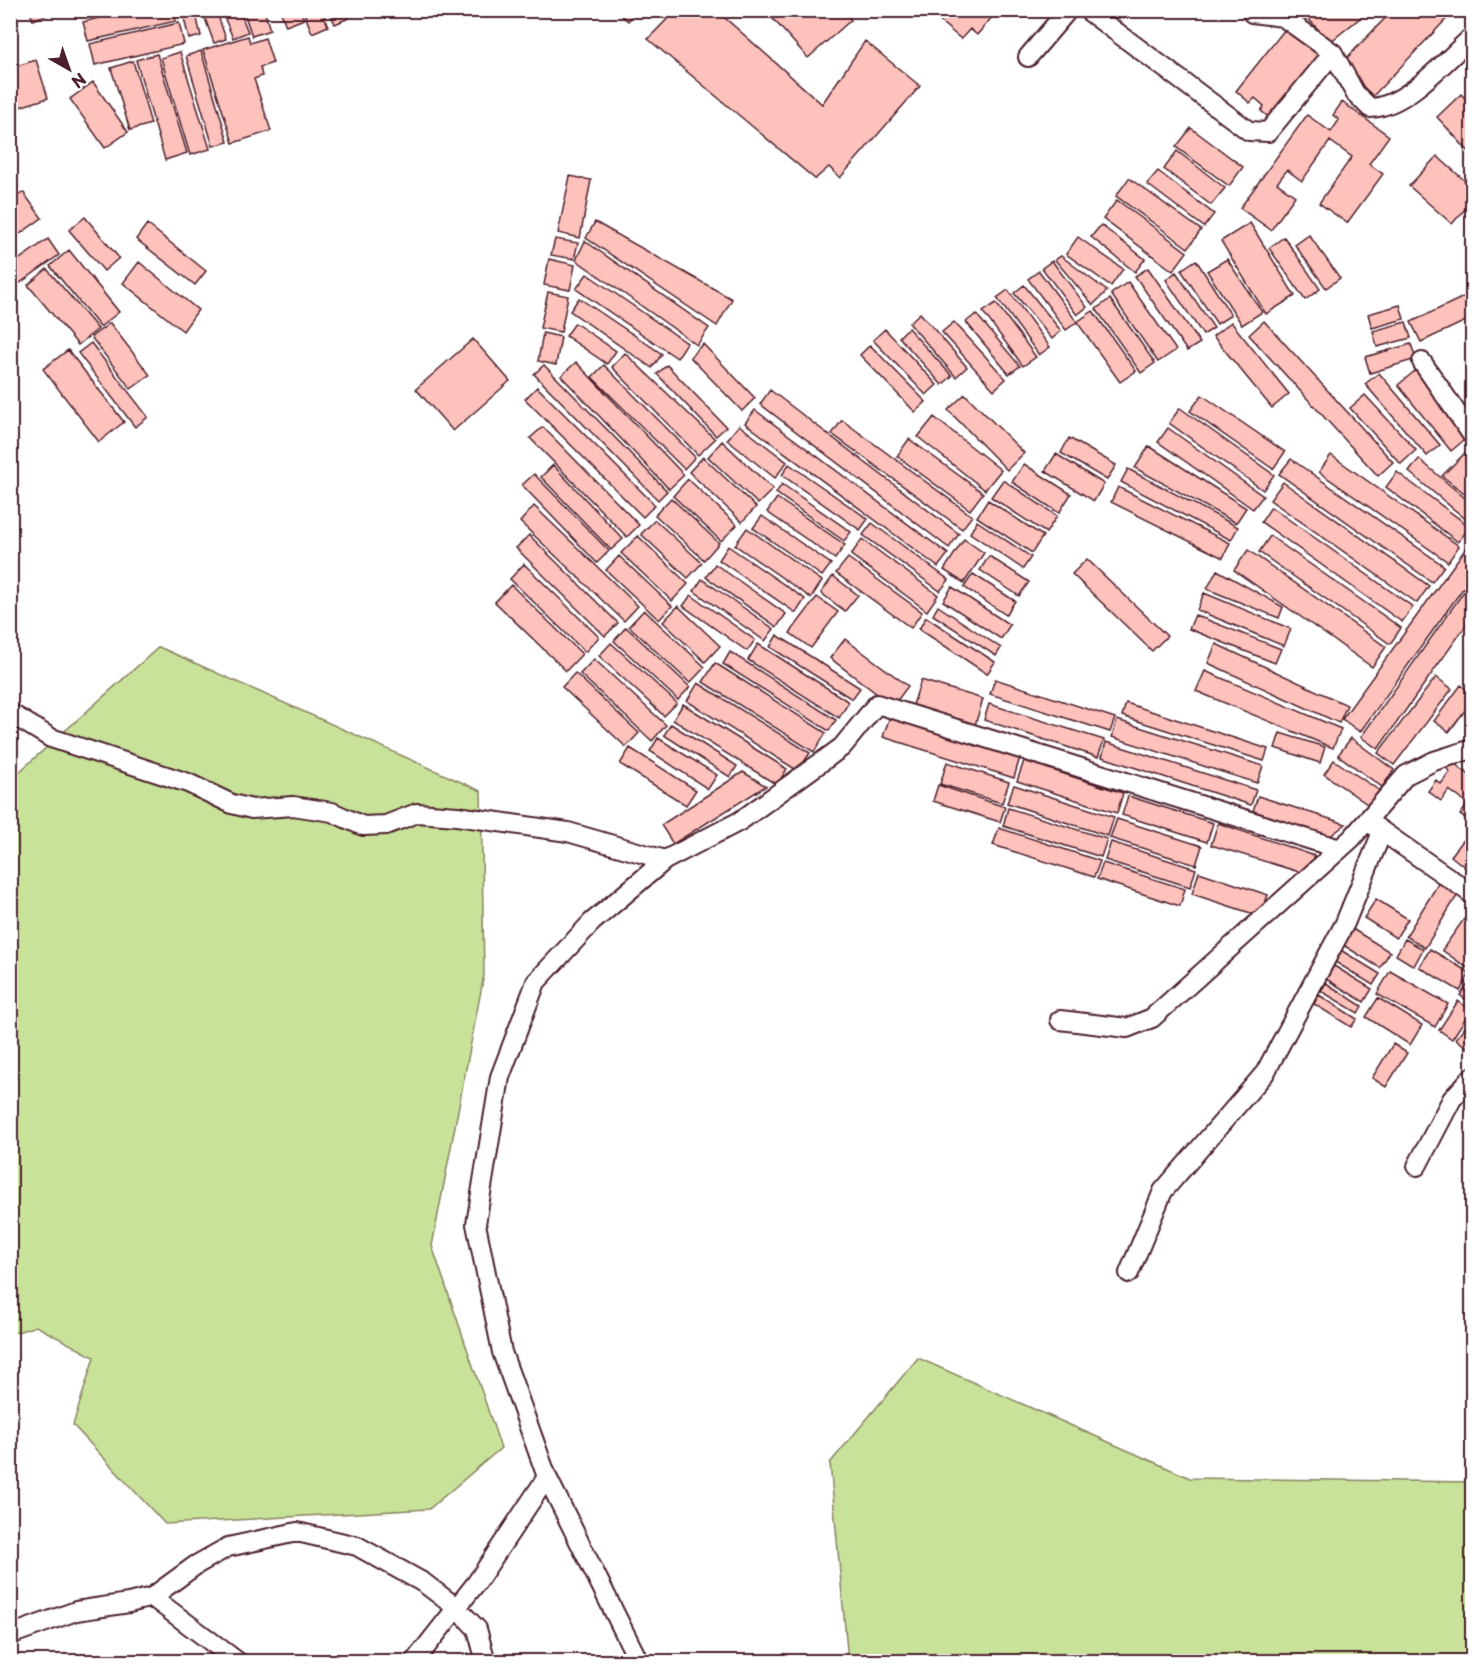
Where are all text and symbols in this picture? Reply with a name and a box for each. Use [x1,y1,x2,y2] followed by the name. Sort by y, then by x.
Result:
[39,39,99,99] north arrow
[67,68,92,95] text: N

